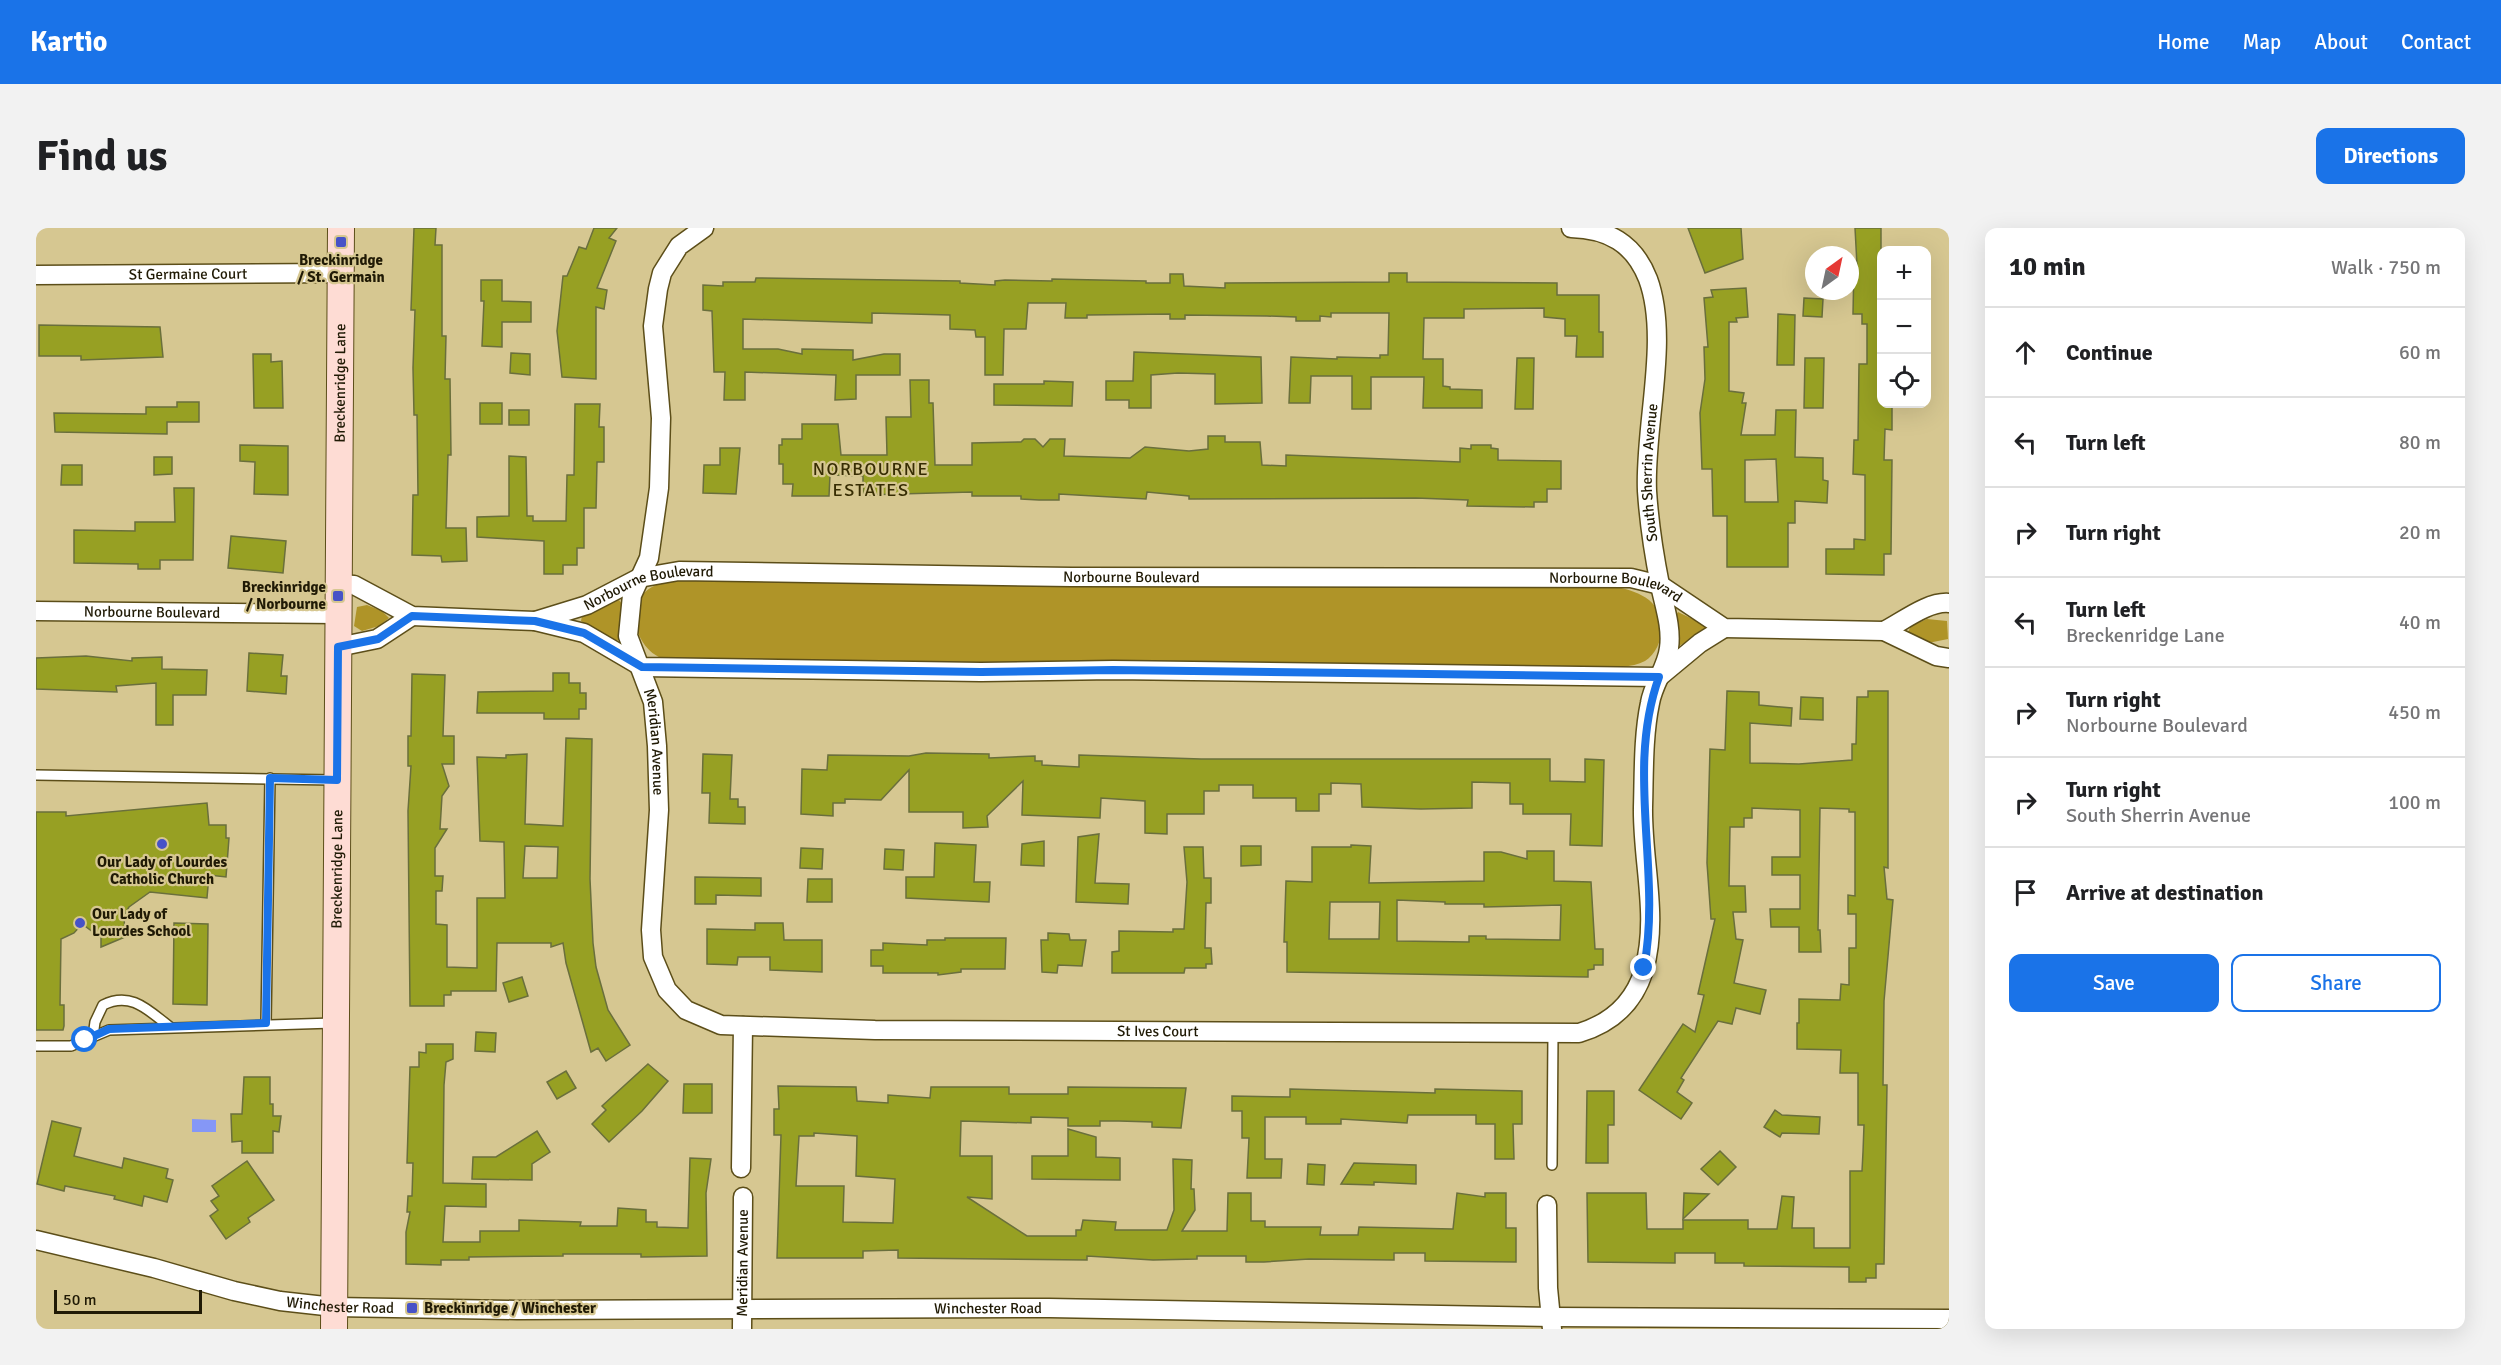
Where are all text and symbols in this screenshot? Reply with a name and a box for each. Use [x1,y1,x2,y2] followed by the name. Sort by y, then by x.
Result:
[30,25,107,59] text: Kartio
[2157,29,2210,55] text: Home
[2243,29,2281,55] text: Map
[2314,29,2368,55] text: About
[2401,29,2471,55] text: Contact
[2316,128,2465,184] button: Directions
[36,131,167,182] text: Find us
[334,235,348,249] marker: Breckinridge / St. Germain
[1805,246,1859,300] north arrow
[1877,246,1931,408] map controls
[1877,246,1931,300] button: +
[297,251,385,286] place label: Breckinridge / St. Germain
[2009,251,2086,283] text: 10 min
[2331,255,2441,280] text: Walk · 750 m
[129,265,247,283] street label: St Germaine Court
[1877,300,1931,354] button: −
[331,323,349,443] street label: Breckenridge Lane
[2009,336,2042,369] icon: ahead
[2066,339,2153,366] text: Continue
[2399,340,2441,365] text: 60 m
[1877,354,1931,408] button: locate
[1638,402,1662,543] street label: South Sherrin Avenue
[2009,426,2042,459] icon: left
[2066,429,2146,456] text: Turn left
[2399,430,2441,455] text: 80 m
[813,458,929,501] district label: NORBOURNE ESTATES
[2009,516,2042,549] icon: right
[2066,519,2161,546] text: Turn right
[2399,520,2441,545] text: 20 m
[580,562,714,614] street label: Norbourne Boulevard
[1063,568,1200,586] street label: Norbourne Boulevard
[1549,569,1686,606] street label: Norbourne Boulevard
[242,578,326,613] place label: Breckinridge / Norbourne
[331,589,345,603] marker: Breckinridge / Norbourne
[2066,596,2146,623] text: Turn left
[84,602,220,622] street label: Norbourne Boulevard
[2009,606,2042,639] icon: left
[2399,610,2441,635] text: 40 m
[2066,623,2225,648] text: Breckenridge Lane
[640,686,668,796] street label: Meridian Avenue
[2066,686,2161,713] text: Turn right
[2009,696,2042,729] icon: right
[2388,700,2441,725] text: 450 m
[2066,713,2248,738] text: Norbourne Boulevard
[2066,776,2161,803] text: Turn right
[2009,786,2042,819] icon: right
[2388,790,2441,815] text: 100 m
[2066,803,2251,828] text: South Sherrin Avenue
[328,809,346,929] street label: Breckenridge Lane
[155,837,169,851] marker: Our Lady of Lourdes Catholic Church
[97,853,227,888] place label: Our Lady of Lourdes Catholic Church
[2009,876,2042,909] icon: arrive
[2066,879,2263,906] text: Arrive at destination
[92,905,191,940] place label: Our Lady of Lourdes School
[73,916,87,930] marker: Our Lady of Lourdes School
[1630,954,1656,980] route end
[2009,954,2219,1012] button: Save
[2231,954,2441,1012] button: Share
[1117,1022,1198,1040] street label: St Ives Court
[71,1026,97,1052] route start
[733,1209,752,1317] street label: Meridian Avenue
[54,1287,202,1314] scale bar
[63,1290,97,1310] text: 50 m
[285,1293,394,1317] street label: Winchester Road
[424,1299,596,1317] place label: Breckinridge / Winchester
[934,1299,1042,1317] street label: Winchester Road
[405,1301,419,1315] marker: Breckinridge / Winchester

